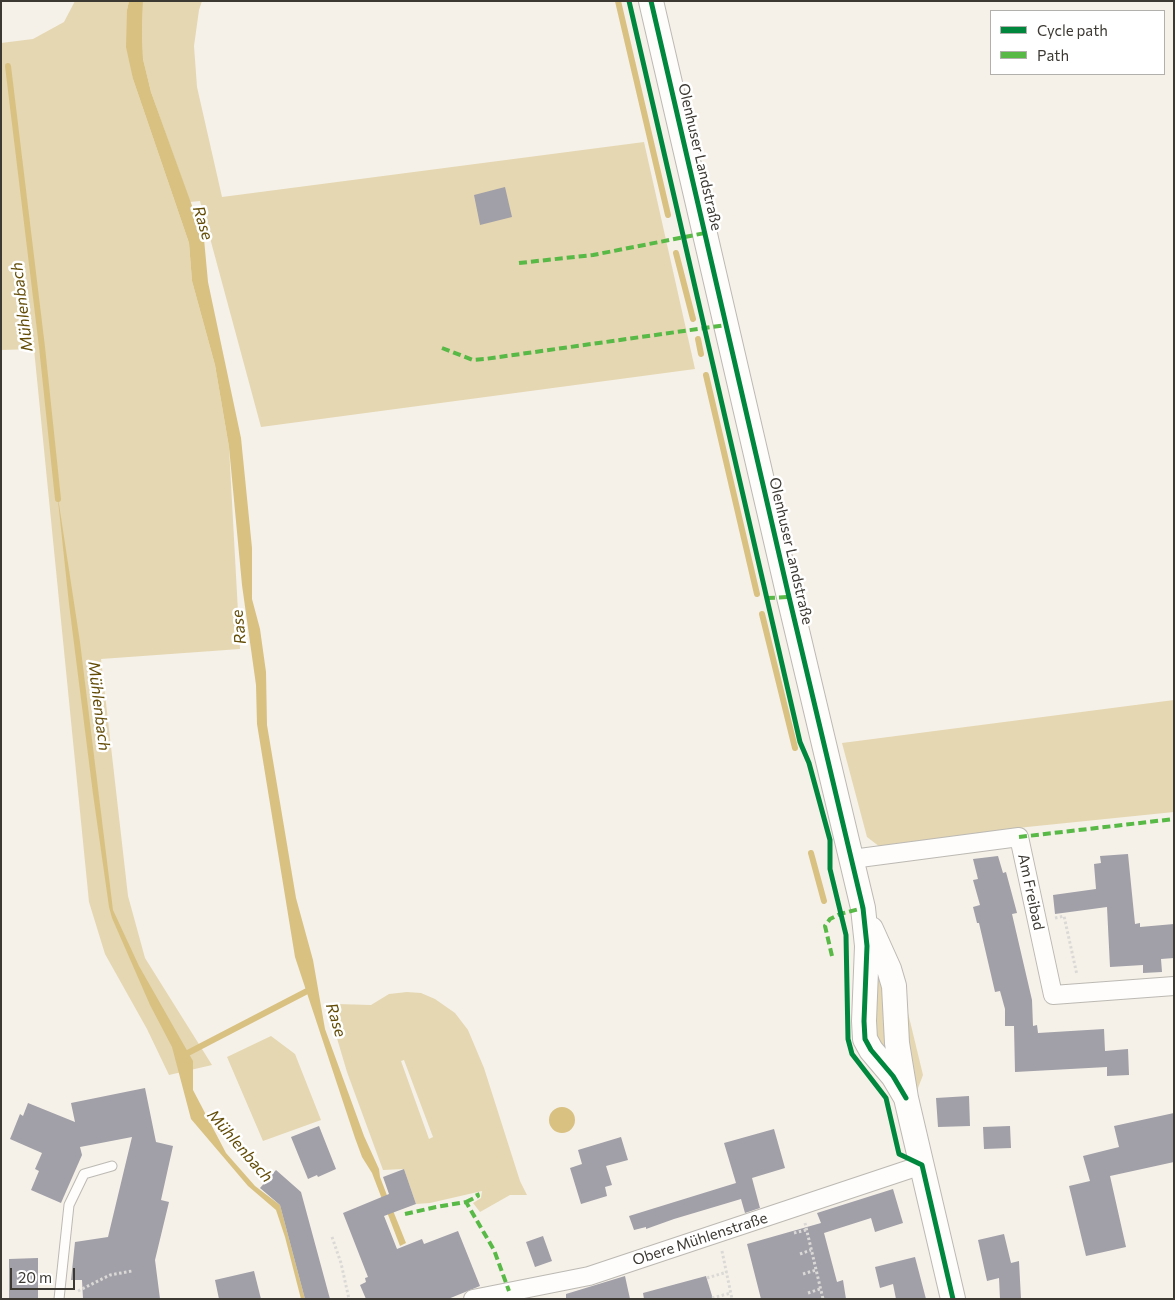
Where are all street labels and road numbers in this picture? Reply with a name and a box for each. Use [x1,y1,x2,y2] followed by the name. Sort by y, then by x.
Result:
[674,82,726,232] street label: Olenhuser Landstraße
[765,476,817,626] street label: Olenhuser Landstraße
[1014,852,1048,932] street label: Am Freibad
[630,1209,770,1269] street label: Obere Mühlenstraße

